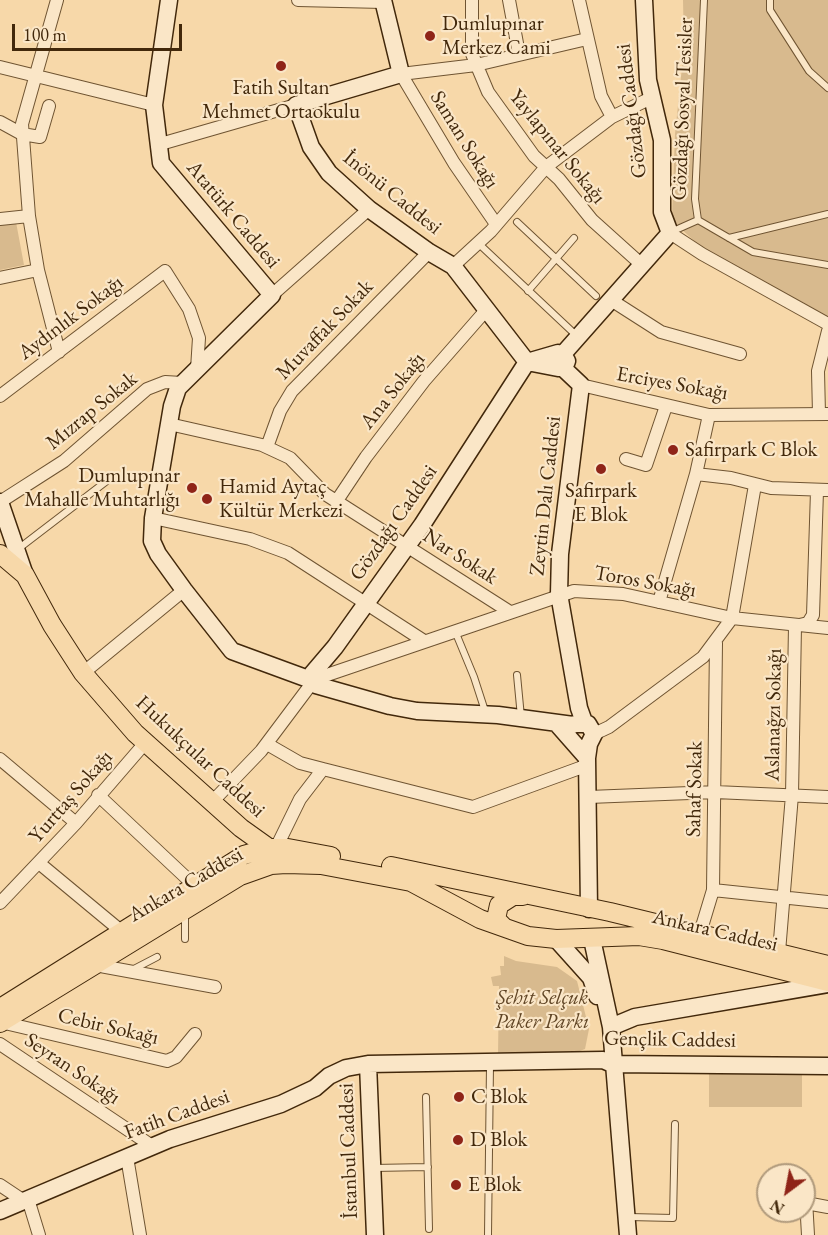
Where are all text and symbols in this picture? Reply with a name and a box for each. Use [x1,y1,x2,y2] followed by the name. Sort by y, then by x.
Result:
[442,11,551,61] place label: Dumlupınar Merkez Cami
[15,12,184,50] scale bar
[667,17,699,201] street label: Gözdağı Sosyal Tesisler
[23,23,67,46] text: 100 m
[423,29,437,43] marker: Dumlupınar Merkez Cami
[611,42,653,180] street label: Gözdağı Caddesi
[274,59,288,73] marker: Fatih Sultan Mehmet Ortaokulu
[202,75,360,125] place label: Fatih Sultan Mehmet Ortaokulu
[503,85,611,209] street label: Yaylapınar Sokağı
[424,86,504,194] street label: Saman Sokağı
[338,146,446,240] street label: İnönü Caddesi
[181,156,285,274] street label: Atatürk Caddesi
[13,270,129,366] street label: Aydınlık Sokağı
[271,275,379,385] street label: Muvaffak Sokak
[355,348,431,434] street label: Ana Sokağı
[614,362,730,406] street label: Erciyes Sokağı
[41,366,143,456] street label: Mızrap Sokak
[525,415,567,577] street label: Zeytin Dalı Caddesi
[685,437,817,463] place label: Safirpark C Blok
[666,443,680,457] marker: Safirpark C Blok
[345,460,443,586] street label: Gözdağı Caddesi
[594,462,608,476] marker: Safirpark E Blok
[24,463,180,513] place label: Dumlupınar Mahalle Muhtarlığı
[219,474,343,524] place label: Hamid Aytaç Kültür Merkezi
[565,478,637,528] place label: Safirpark E Blok
[185,481,199,495] marker: Dumlupınar Mahalle Muhtarlığı
[200,492,214,506] marker: Hamid Aytaç Kültür Merkezi
[418,524,502,590] street label: Nar Sokak
[592,561,698,603] street label: Toros Sokağı
[760,648,788,782] street label: Aslanağzı Sokağı
[130,691,270,823] street label: Hukukçular Caddesi
[682,741,708,837] street label: Sahaf Sokak
[24,745,118,849] street label: Yurttaş Sokağı
[124,842,248,928] street label: Ankara Caddesi
[650,904,780,958] street label: Ankara Caddesi
[495,985,589,1035] park label: Şehit Selçuk Paker Parkı
[55,1003,161,1051] street label: Cebir Sokağı
[604,1026,736,1054] street label: Gençlik Caddesi
[19,1028,125,1110] street label: Seyran Sokağı
[334,1083,364,1219] street label: İstanbul Caddesi
[121,1084,233,1146] street label: Fatih Caddesi
[471,1084,527,1110] place label: C Blok
[452,1090,466,1104] marker: C Blok
[470,1127,527,1153] place label: D Blok
[451,1133,465,1147] marker: D Blok
[756,1163,816,1223] north arrow
[468,1172,521,1198] place label: E Blok
[449,1178,463,1192] marker: E Blok
[766,1195,788,1219] text: N

